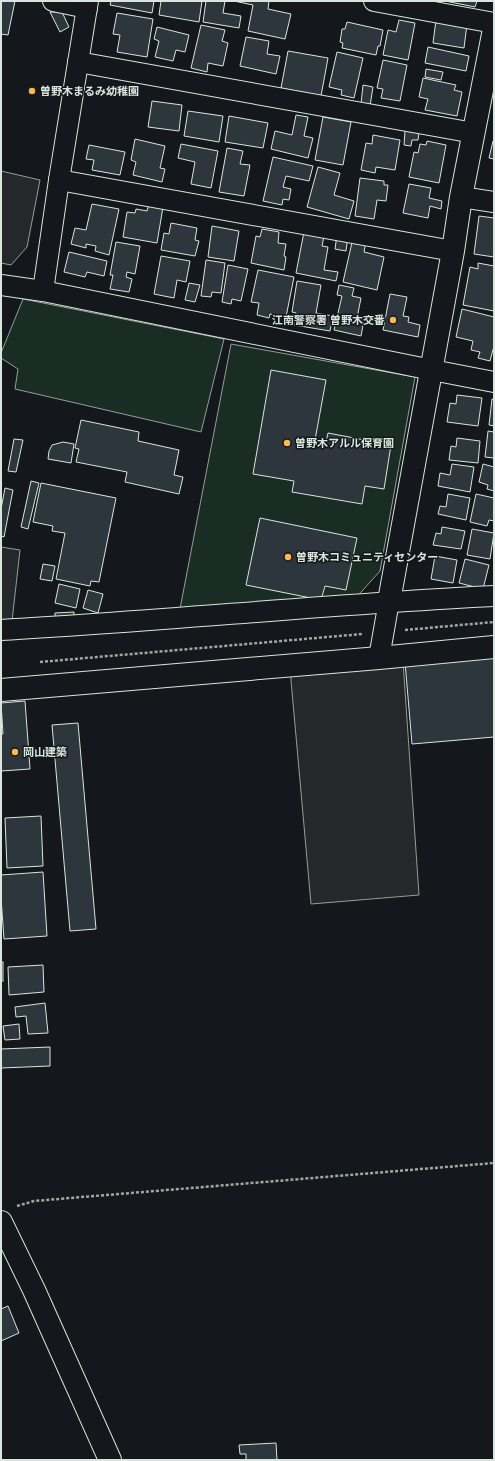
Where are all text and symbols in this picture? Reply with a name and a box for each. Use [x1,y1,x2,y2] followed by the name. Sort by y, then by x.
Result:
[40,84,139,98] place label: 曽野木まるみ幼稚園
[27,86,37,96] marker: 曽野木まるみ幼稚園
[272,313,385,327] place label: 江南警察署 曽野木交番
[388,315,398,325] marker: 江南警察署 曽野木交番
[295,436,394,450] place label: 曽野木アルル保育園
[282,438,292,448] marker: 曽野木アルル保育園
[296,550,438,564] place label: 曽野木コミュニティセンター
[283,552,293,562] marker: 曽野木コミュニティセンター
[23,745,67,759] place label: 岡山建築
[10,747,20,757] marker: 岡山建築

